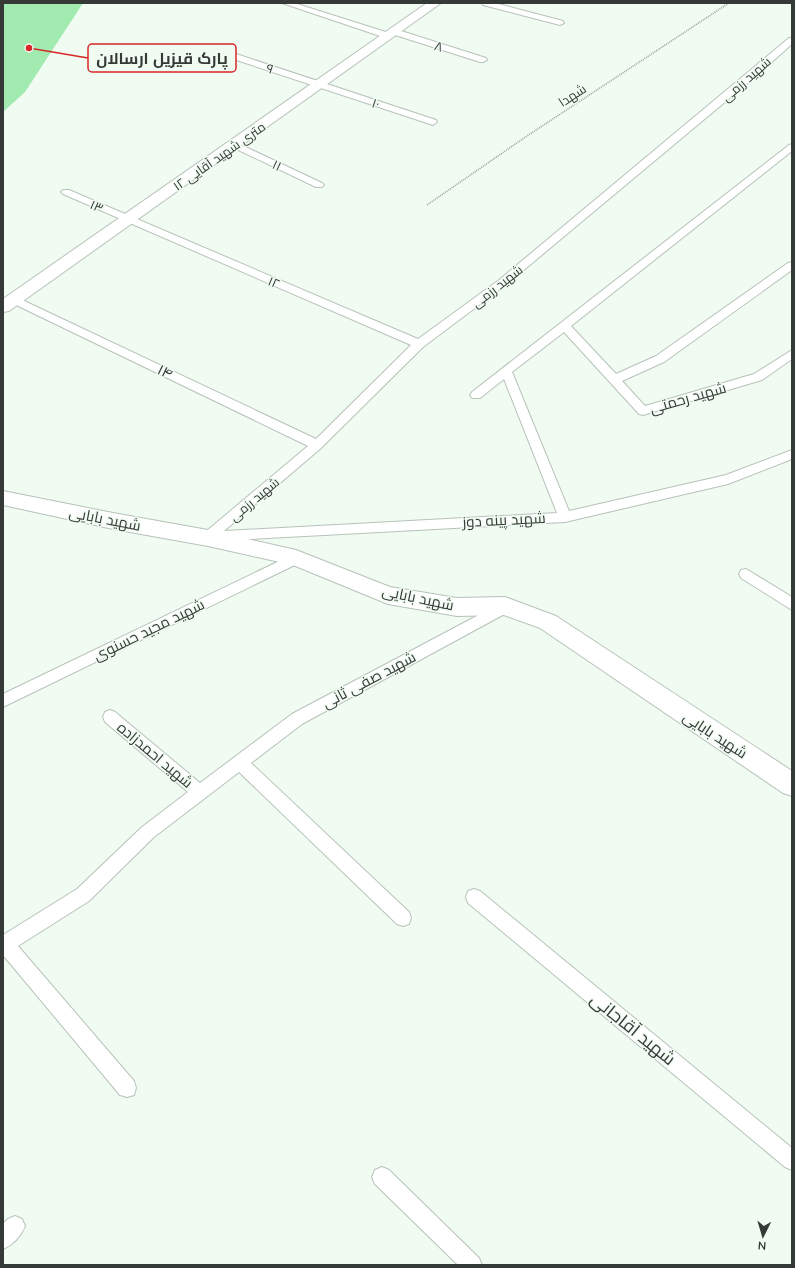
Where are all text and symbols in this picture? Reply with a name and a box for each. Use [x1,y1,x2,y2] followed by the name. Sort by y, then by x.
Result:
[433,37,445,55] street label: ۸
[88,44,236,72] callout: پارک قیزیل ارسالان
[96,48,228,70] text: پارک قیزیل ارسالان
[718,53,774,105] street label: شهید رزمی
[264,59,276,77] street label: ۹
[555,80,589,110] street label: شهدا
[370,94,382,112] street label: ۱۰
[170,118,268,194] street label: ۱۲ متری شهید آقایی
[270,156,284,174] street label: ۱۱
[88,196,106,216] street label: ۱۳
[468,261,526,311] street label: شهید رزمی
[266,273,282,292] street label: ۱۲
[154,360,176,383] street label: ۱۴
[647,378,729,418] street label: شهید رحمتی
[226,474,282,524] street label: شهید رزمی
[67,502,143,536] street label: شهید بابایی
[461,508,546,532] street label: شهید پینه دوز
[380,581,456,615] street label: شهید بابایی
[90,594,208,666] street label: شهید مجید حسنوی
[319,647,419,713] street label: شهید صفی ثانی
[679,707,751,763] street label: شهید بابایی
[113,717,197,793] street label: شهید احمدزاده
[586,987,681,1070] street label: شهید آقاجانی
[743,1216,783,1256] north arrow
[757,1239,767,1253] text: N

